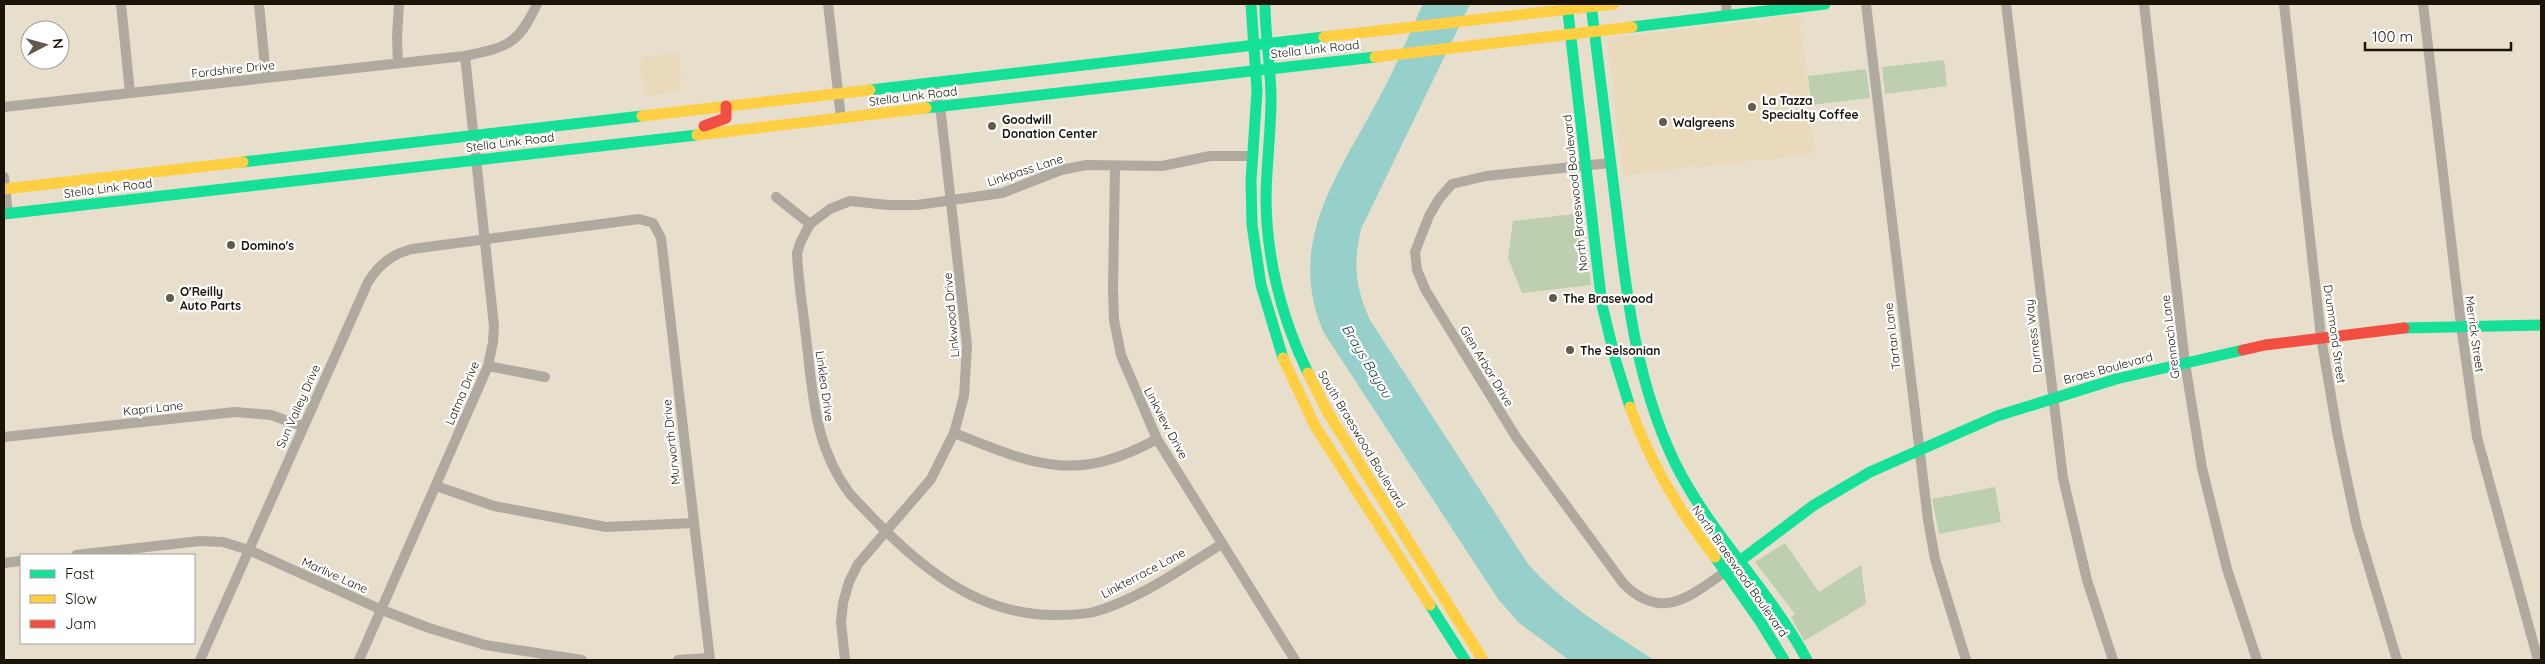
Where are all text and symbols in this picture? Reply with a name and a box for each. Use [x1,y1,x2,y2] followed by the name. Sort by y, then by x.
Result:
[20,20,70,70] north arrow
[2365,20,2511,52] scale bar
[2372,27,2413,46] text: 100 m
[1270,37,1360,61] street label: Stella Link Road
[48,38,67,50] text: N
[191,57,276,81] street label: Fordshire Drive
[868,83,958,109] street label: Stella Link Road
[1762,93,1859,122] place label: La Tazza Specialty Coffee
[1746,101,1758,113] marker: La Tazza Specialty Coffee
[1002,112,1098,141] place label: Goodwill Donation Center
[1559,114,1591,272] street label: North Braeswood Boulevard
[1673,115,1735,130] place label: Walgreens
[1657,116,1669,128] marker: Walgreens
[986,120,998,132] marker: Goodwill Donation Center
[465,129,555,155] street label: Stella Link Road
[985,151,1065,189] street label: Linkpass Lane
[63,175,153,201] street label: Stella Link Road
[241,238,294,253] place label: Domino's
[225,239,237,251] marker: Domino's
[940,272,962,358] street label: Linkwood Drive
[180,284,241,313] place label: O'Reilly Auto Parts
[2321,284,2349,384] street label: Drummond Street
[1563,291,1653,306] place label: The Brasewood
[164,292,176,304] marker: O'Reilly Auto Parts
[1547,292,1559,304] marker: The Brasewood
[2157,294,2183,380] street label: Grennoch Lane
[2462,295,2488,373] street label: Merrick Street
[2021,298,2045,374] street label: Durness Way
[1880,302,1904,370] street label: Tartan Lane
[1338,321,1397,402] water label: Brays Bayou
[1457,323,1517,409] street label: Glen Arbor Drive
[1580,343,1660,358] place label: The Selsonian
[1564,344,1576,356] marker: The Selsonian
[2062,349,2154,387] street label: Braes Boulevard
[813,350,837,422] street label: Linklea Drive
[442,359,482,427] street label: Latma Drive
[273,362,323,450] street label: Sun Valley Drive
[1315,368,1409,510] street label: South Braeswood Boulevard
[1141,385,1191,462] street label: Linkview Drive
[122,397,184,419] street label: Kapri Lane
[659,398,683,486] street label: Murworth Drive
[1689,502,1791,640] street label: North Braeswood Boulevard
[1098,544,1188,601] street label: Linkterrace Lane
[20,554,195,644] legend
[300,554,371,596] street label: Marlive Lane
[65,564,94,583] text: Fast
[65,589,97,608] text: Slow
[65,614,96,633] text: Jam

